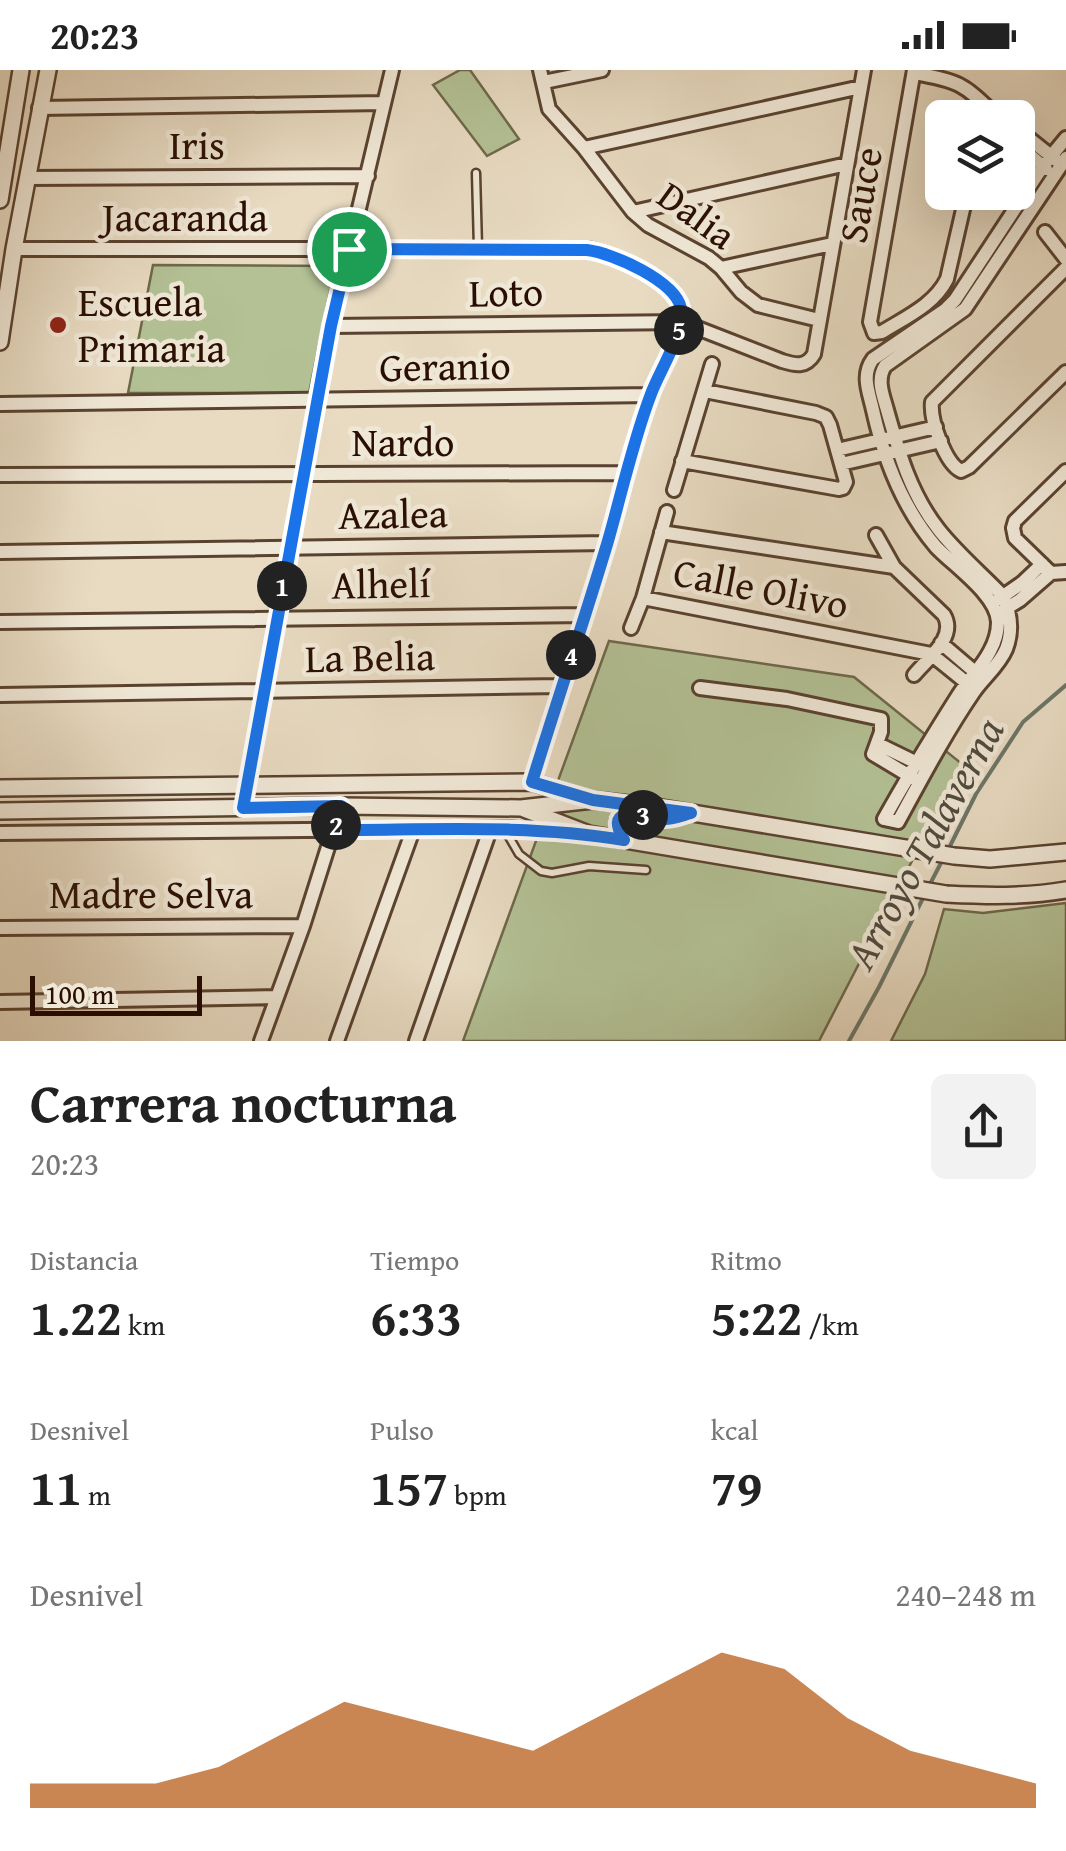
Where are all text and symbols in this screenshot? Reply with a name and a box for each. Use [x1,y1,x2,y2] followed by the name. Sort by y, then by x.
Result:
[50,7,140,63] text: 20:23
[925,100,1035,210] map controls
[925,100,1035,210] button: layers
[169,115,225,174] street label: Iris
[822,142,897,248] street label: Sauce
[646,166,749,263] street label: Dalia
[97,187,268,246] street label: Jacaranda
[307,207,392,292] pin
[322,222,377,277] icon: arrive
[468,261,544,322] street label: Loto
[78,272,226,377] place label: Escuela Primaria
[654,305,704,355] pin: 5
[672,309,686,350] text: 5
[47,314,69,336] marker: Escuela Primaria
[379,335,511,396] street label: Geranio
[352,412,454,471] street label: Nardo
[338,483,448,544] street label: Azalea
[669,542,854,633] street label: Calle Olivo
[331,553,432,614] street label: Alhelí
[257,561,307,611] pin: 1
[275,565,289,606] text: 1
[304,626,436,687] street label: La Belia
[546,630,596,680] pin: 4
[564,634,578,675] text: 4
[829,705,1018,980] water label: Arroyo Talaverna
[618,790,668,840] pin: 3
[636,794,650,835] text: 3
[311,800,361,850] pin: 2
[329,804,343,845] text: 2
[49,864,253,923] street label: Madre Selva
[30,971,202,1016] scale bar
[45,973,114,1014] text: 100 m
[30,1062,457,1142] text: Carrera nocturna
[931,1074,1036,1179] button: share
[30,1140,99,1187] text: 20:23
[30,1239,138,1280] text: Distancia
[370,1239,459,1280] text: Tiempo
[711,1239,782,1280] text: Ritmo
[30,1280,122,1353] text: 1.22
[370,1280,462,1353] text: 6:33
[711,1280,803,1353] text: 5:22
[122,1304,165,1345] text: km
[803,1304,859,1345] text: /km
[30,1409,129,1450] text: Desnivel
[370,1409,434,1450] text: Pulso
[711,1409,758,1450] text: kcal
[30,1450,82,1523] text: 11
[370,1450,448,1523] text: 157
[711,1450,762,1523] text: 79
[82,1474,111,1515] text: m
[448,1474,507,1515] text: bpm
[30,1571,143,1618] text: Desnivel
[895,1571,1036,1618] text: 240–248 m

